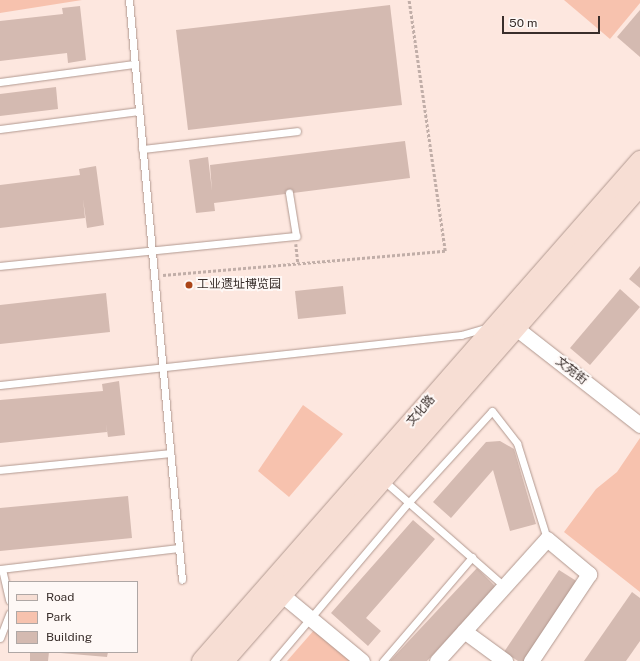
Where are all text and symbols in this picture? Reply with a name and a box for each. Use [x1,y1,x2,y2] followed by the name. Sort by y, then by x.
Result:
[504,8,602,34] scale bar
[509,16,537,30] text: 50 m
[197,278,281,292] place label: 工业遗址博览园
[184,280,194,290] marker: 工业遗址博览园
[552,354,590,388] street label: 文苑街
[404,393,438,429] street label: 文化路
[8,581,138,653] legend
[46,590,74,604] text: Road
[46,610,72,624] text: Park
[46,630,92,644] text: Building

